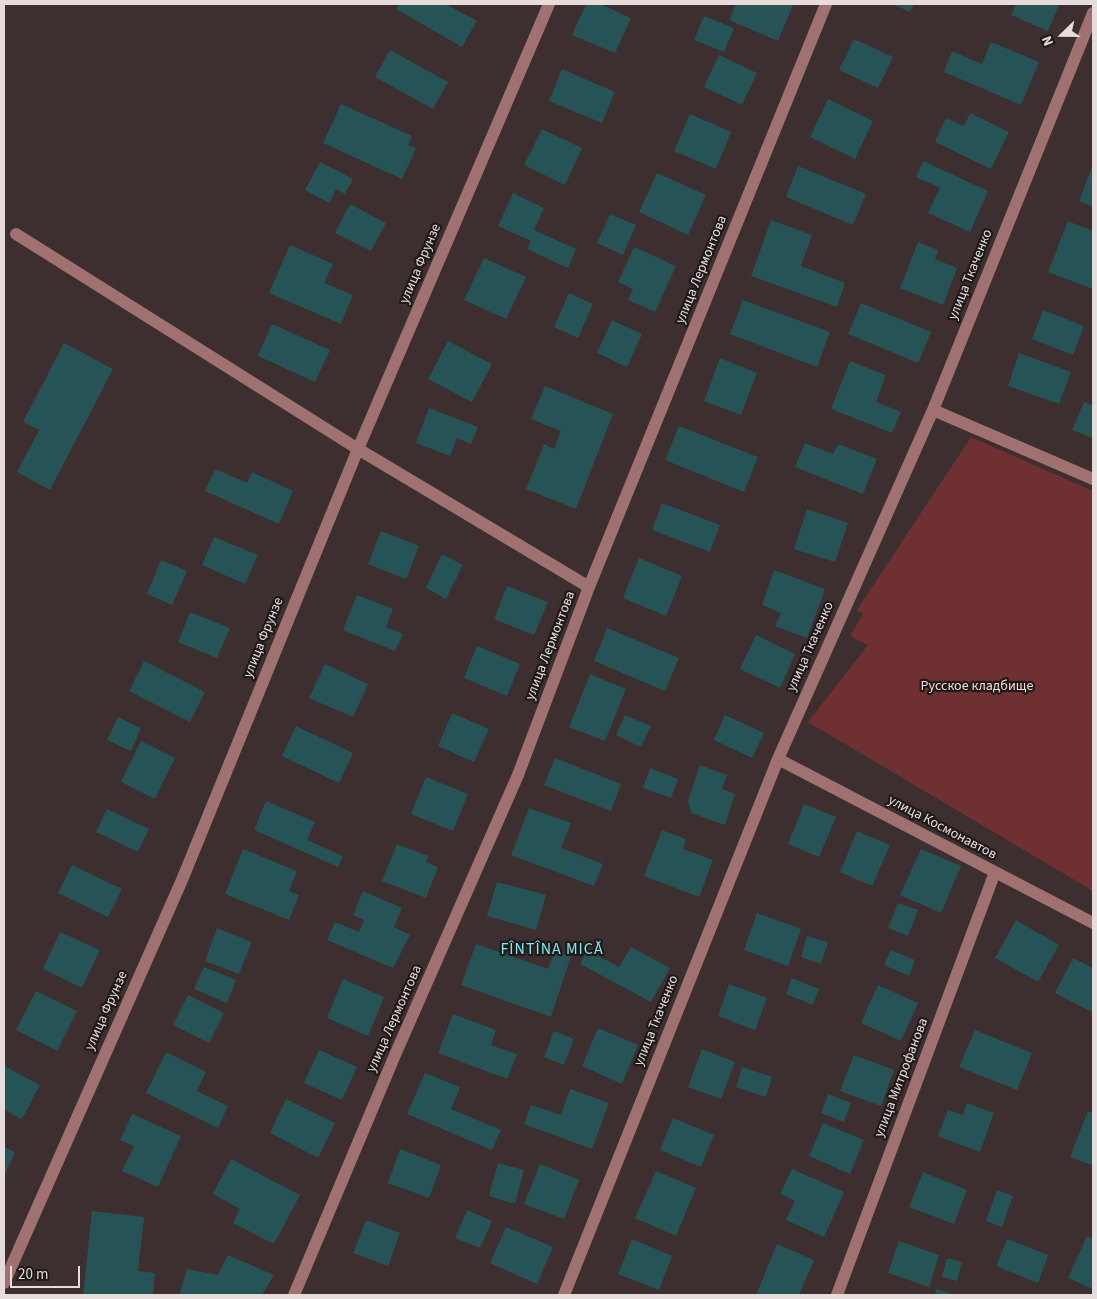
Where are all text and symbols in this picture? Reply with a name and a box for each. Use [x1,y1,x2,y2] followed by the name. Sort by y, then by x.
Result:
[1037,10,1087,60] north arrow
[1037,33,1059,49] text: N
[673,213,731,327] street label: улица Лермонтова
[397,222,445,306] street label: улица Фрунзе
[945,227,997,323] street label: улица Ткаченко
[522,589,580,703] street label: улица Лермонтова
[240,595,288,681] street label: улица Фрунзе
[784,600,838,694] street label: улица Ткаченко
[921,679,1033,695] park label: Русское кладбище
[885,792,999,864] street label: улица Космонавтов
[499,940,605,960] district label: FÎNTÎNA MICĂ
[364,963,426,1075] street label: улица Лермонтова
[82,969,132,1053] street label: улица Фрунзе
[631,973,683,1069] street label: улица Ткаченко
[872,1016,932,1140] street label: улица Митрофанова
[12,1256,82,1288] scale bar
[18,1264,48,1285] text: 20 m

